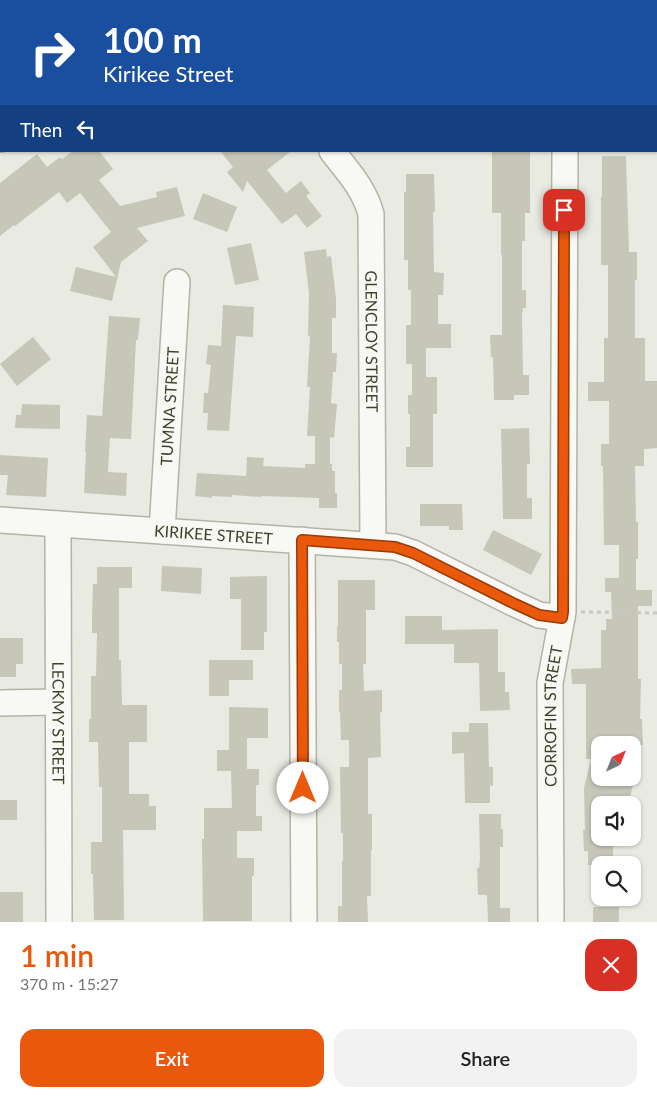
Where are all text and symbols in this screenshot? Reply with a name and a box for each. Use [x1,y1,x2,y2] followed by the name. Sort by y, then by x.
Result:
[103,18,202,60] text: 100 m
[20,20,85,85] icon: right
[103,60,233,87] text: Kirikee Street
[72,115,100,143] icon: left
[20,118,62,141] text: Then
[543,189,585,231] pin
[550,196,578,224] icon: arrive
[362,270,382,413] street label: GLENCLOY STREET
[156,346,182,466] street label: TUMNA STREET
[154,521,274,548] street label: KIRIKEE STREET
[540,643,566,787] street label: CORROFIN STREET
[49,661,69,785] street label: LECKMY STREET
[591,736,641,786] north arrow
[591,736,641,906] map controls
[276,761,328,813] position arrow
[591,796,641,846] button: sound
[591,856,641,906] button: search
[20,937,94,973] text: 1 min
[585,939,637,991] button: close
[20,974,119,993] text: 370 m · 15:27
[20,1029,324,1087] button: Exit
[334,1029,637,1087] button: Share

